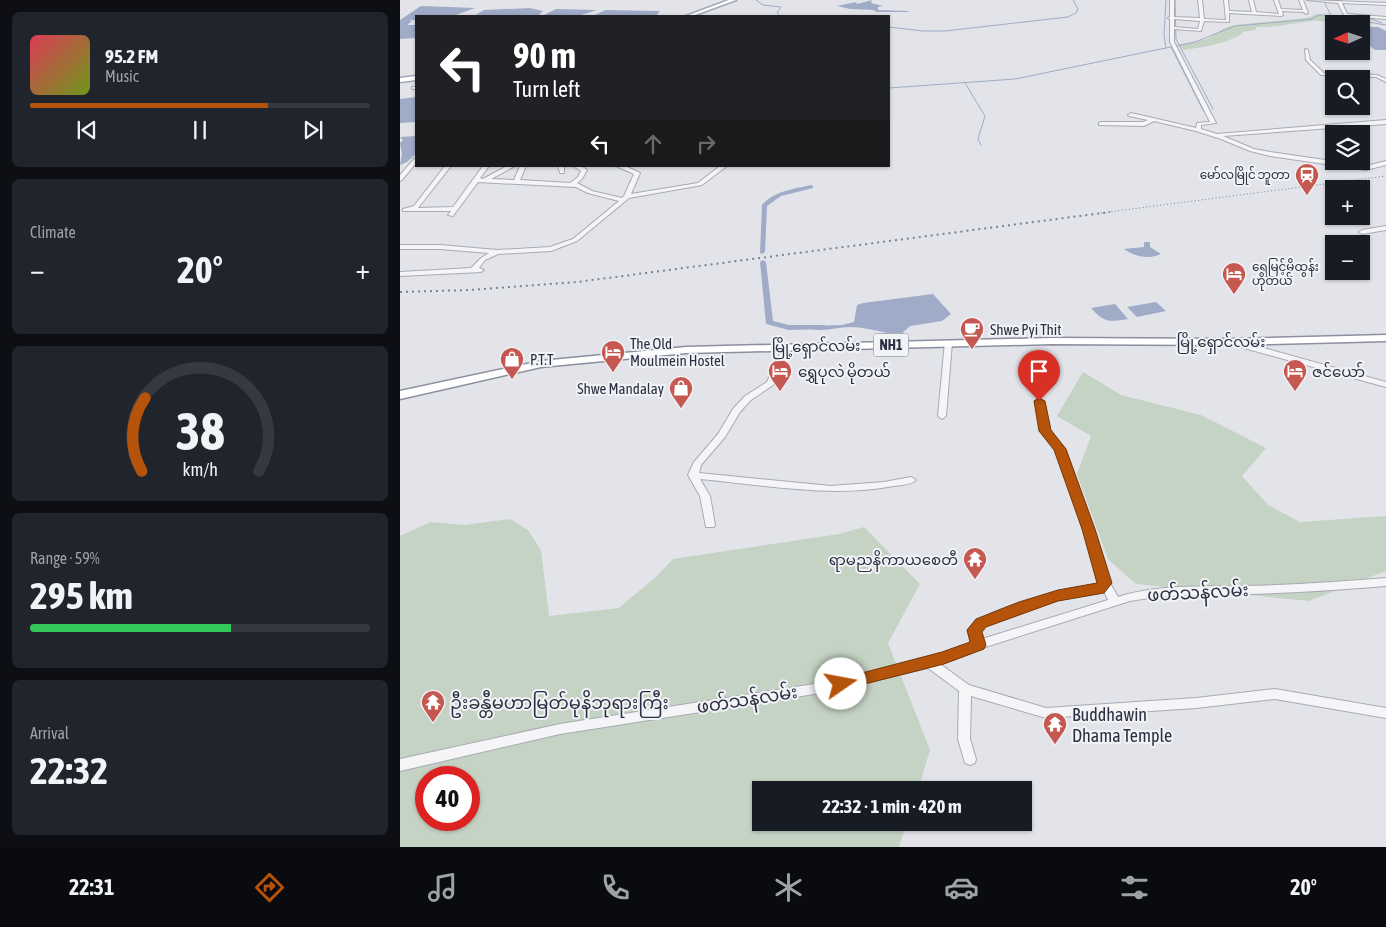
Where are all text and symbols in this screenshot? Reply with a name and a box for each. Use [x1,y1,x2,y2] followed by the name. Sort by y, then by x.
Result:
[1325,15,1370,60] north arrow
[1325,15,1370,280] map controls
[430,35,495,100] icon: left
[513,35,576,75] text: 90 m
[105,45,158,67] text: 95.2 FM
[105,67,139,85] text: Music
[1325,70,1370,115] button: search
[513,76,580,102] text: Turn left
[73,116,101,144] icon: previous
[186,116,214,144] icon: pause
[299,116,327,144] icon: next
[1325,125,1370,170] button: layers
[586,130,614,158] icon: left
[639,130,667,158] icon: ahead
[692,130,720,158] icon: right
[1294,162,1320,196] station icon: မော်လမြိုင် ဘူတာ
[1200,166,1290,185] place label: မော်လမြိုင် ဘူတာ
[1325,180,1370,225] button: +
[30,223,76,241] text: Climate
[1325,235,1370,280] button: −
[177,248,223,291] text: 20°
[30,253,45,285] text: −
[355,253,370,285] text: +
[1252,258,1319,291] place label: ရွှေမြင့်မိုထွန်း ဟိုတယ်
[1221,261,1247,295] hotel icon: ရွှေမြင့်မိုထွန်း ဟိုတယ်
[959,316,985,350] cafe icon: Shwe Pyi Thit
[990,321,1062,338] place label: Shwe Pyi Thit
[1177,332,1265,354] street label: မြို့ရှောင်လမ်း
[874,334,908,356] road number: NH1
[630,335,725,369] place label: The Old Moulmein Hostel
[771,336,861,359] street label: မြို့ရှောင်လမ်း
[600,339,626,373] hotel icon: The Old Moulmein Hostel
[499,346,525,380] shop icon: P.T.T
[1018,350,1060,401] pin
[530,351,554,368] place label: P.T.T
[1025,357,1053,385] icon: arrive
[767,358,793,392] hotel icon: ရွှေပုလဲ မိုတယ်
[1282,358,1308,392] hotel icon: ဇင်ယော်
[798,362,891,384] place label: ရွှေပုလဲ မိုတယ်
[1312,362,1365,380] place label: ဇင်ယော်
[668,375,694,409] shop icon: Shwe Mandalay
[577,380,664,397] place label: Shwe Mandalay
[176,401,224,461] text: 38
[182,459,218,480] text: km/h
[962,546,988,580] temple icon: ရာမညနိကာယစေတီ
[30,549,100,567] text: Range · 59%
[829,550,958,572] place label: ရာမညနိကာယစေတီ
[30,574,133,617] text: 295 km
[1147,577,1250,610] street label: ဖတ်သန်လမ်း
[814,657,866,709] position arrow
[695,679,800,722] street label: ဖတ်သန်လမ်း
[420,689,446,723] temple icon: ဦးခန္တီမဟာမြတ်မုနိဘုရားကြီး
[450,689,669,718] place label: ဦးခန္တီမဟာမြတ်မုနိဘုရားကြီး
[1072,704,1172,746] place label: Buddhawin Dhama Temple
[1042,711,1068,745] temple icon: Buddhawin Dhama Temple
[30,724,69,742] text: Arrival
[30,749,108,792] text: 22:32
[415,766,480,831] speed limit sign: 40
[822,795,962,817] text: 22:32 · 1 min · 420 m
[252,870,287,905] icon: directions
[425,870,460,905] icon: music
[598,870,633,905] icon: phone
[771,870,806,905] icon: climate
[944,870,979,905] icon: car
[1117,870,1152,905] icon: filters
[69,874,114,900] text: 22:31
[1290,874,1317,900] text: 20°

